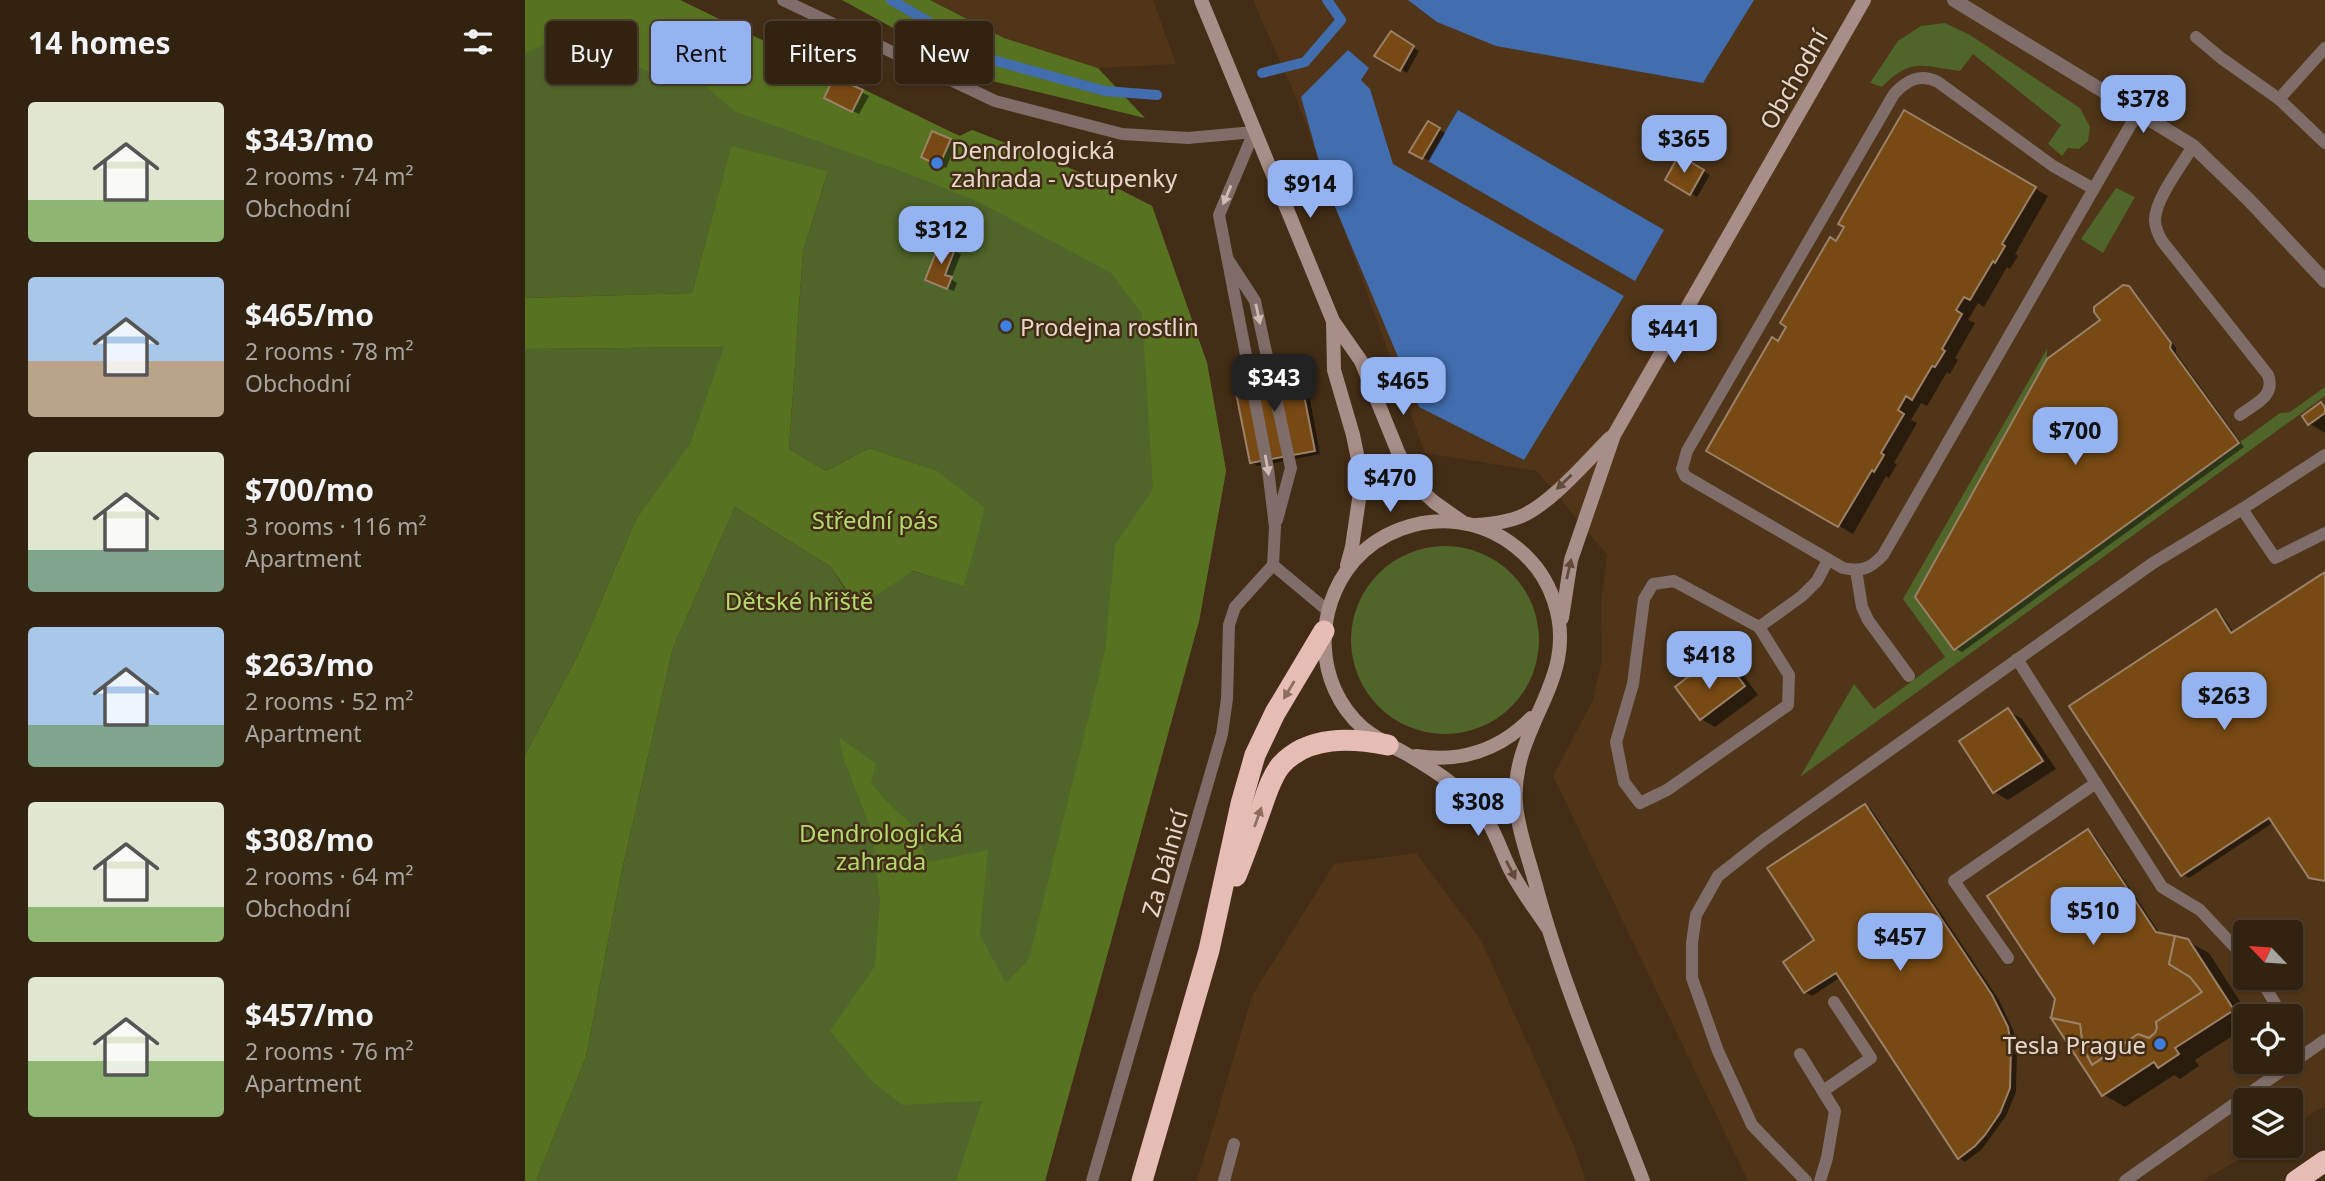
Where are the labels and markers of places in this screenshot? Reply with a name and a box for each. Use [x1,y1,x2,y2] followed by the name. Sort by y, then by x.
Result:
[2102,76,2184,135] pin: $378
[1643,116,1725,175] pin: $365
[951,133,1178,194] place label: Dendrologická zahrada - vstupenky
[929,155,945,171] marker: Dendrologická zahrada - vstupenky
[1269,160,1351,220] pin: $914
[900,206,982,266] pin: $312
[1633,306,1715,365] pin: $441
[1020,310,1199,343] place label: Prodejna rostlin
[998,318,1014,334] marker: Prodejna rostlin
[1233,354,1315,414] pin: $343
[1362,358,1444,417] pin: $465
[2034,407,2116,467] pin: $700
[1349,454,1431,514] pin: $470
[1668,632,1750,691] pin: $418
[2183,672,2265,732] pin: $263
[1437,778,1519,838] pin: $308
[2052,888,2134,947] pin: $510
[1859,914,1941,973] pin: $457
[2003,1028,2146,1061] place label: Tesla Prague
[2152,1036,2168,1052] marker: Tesla Prague

